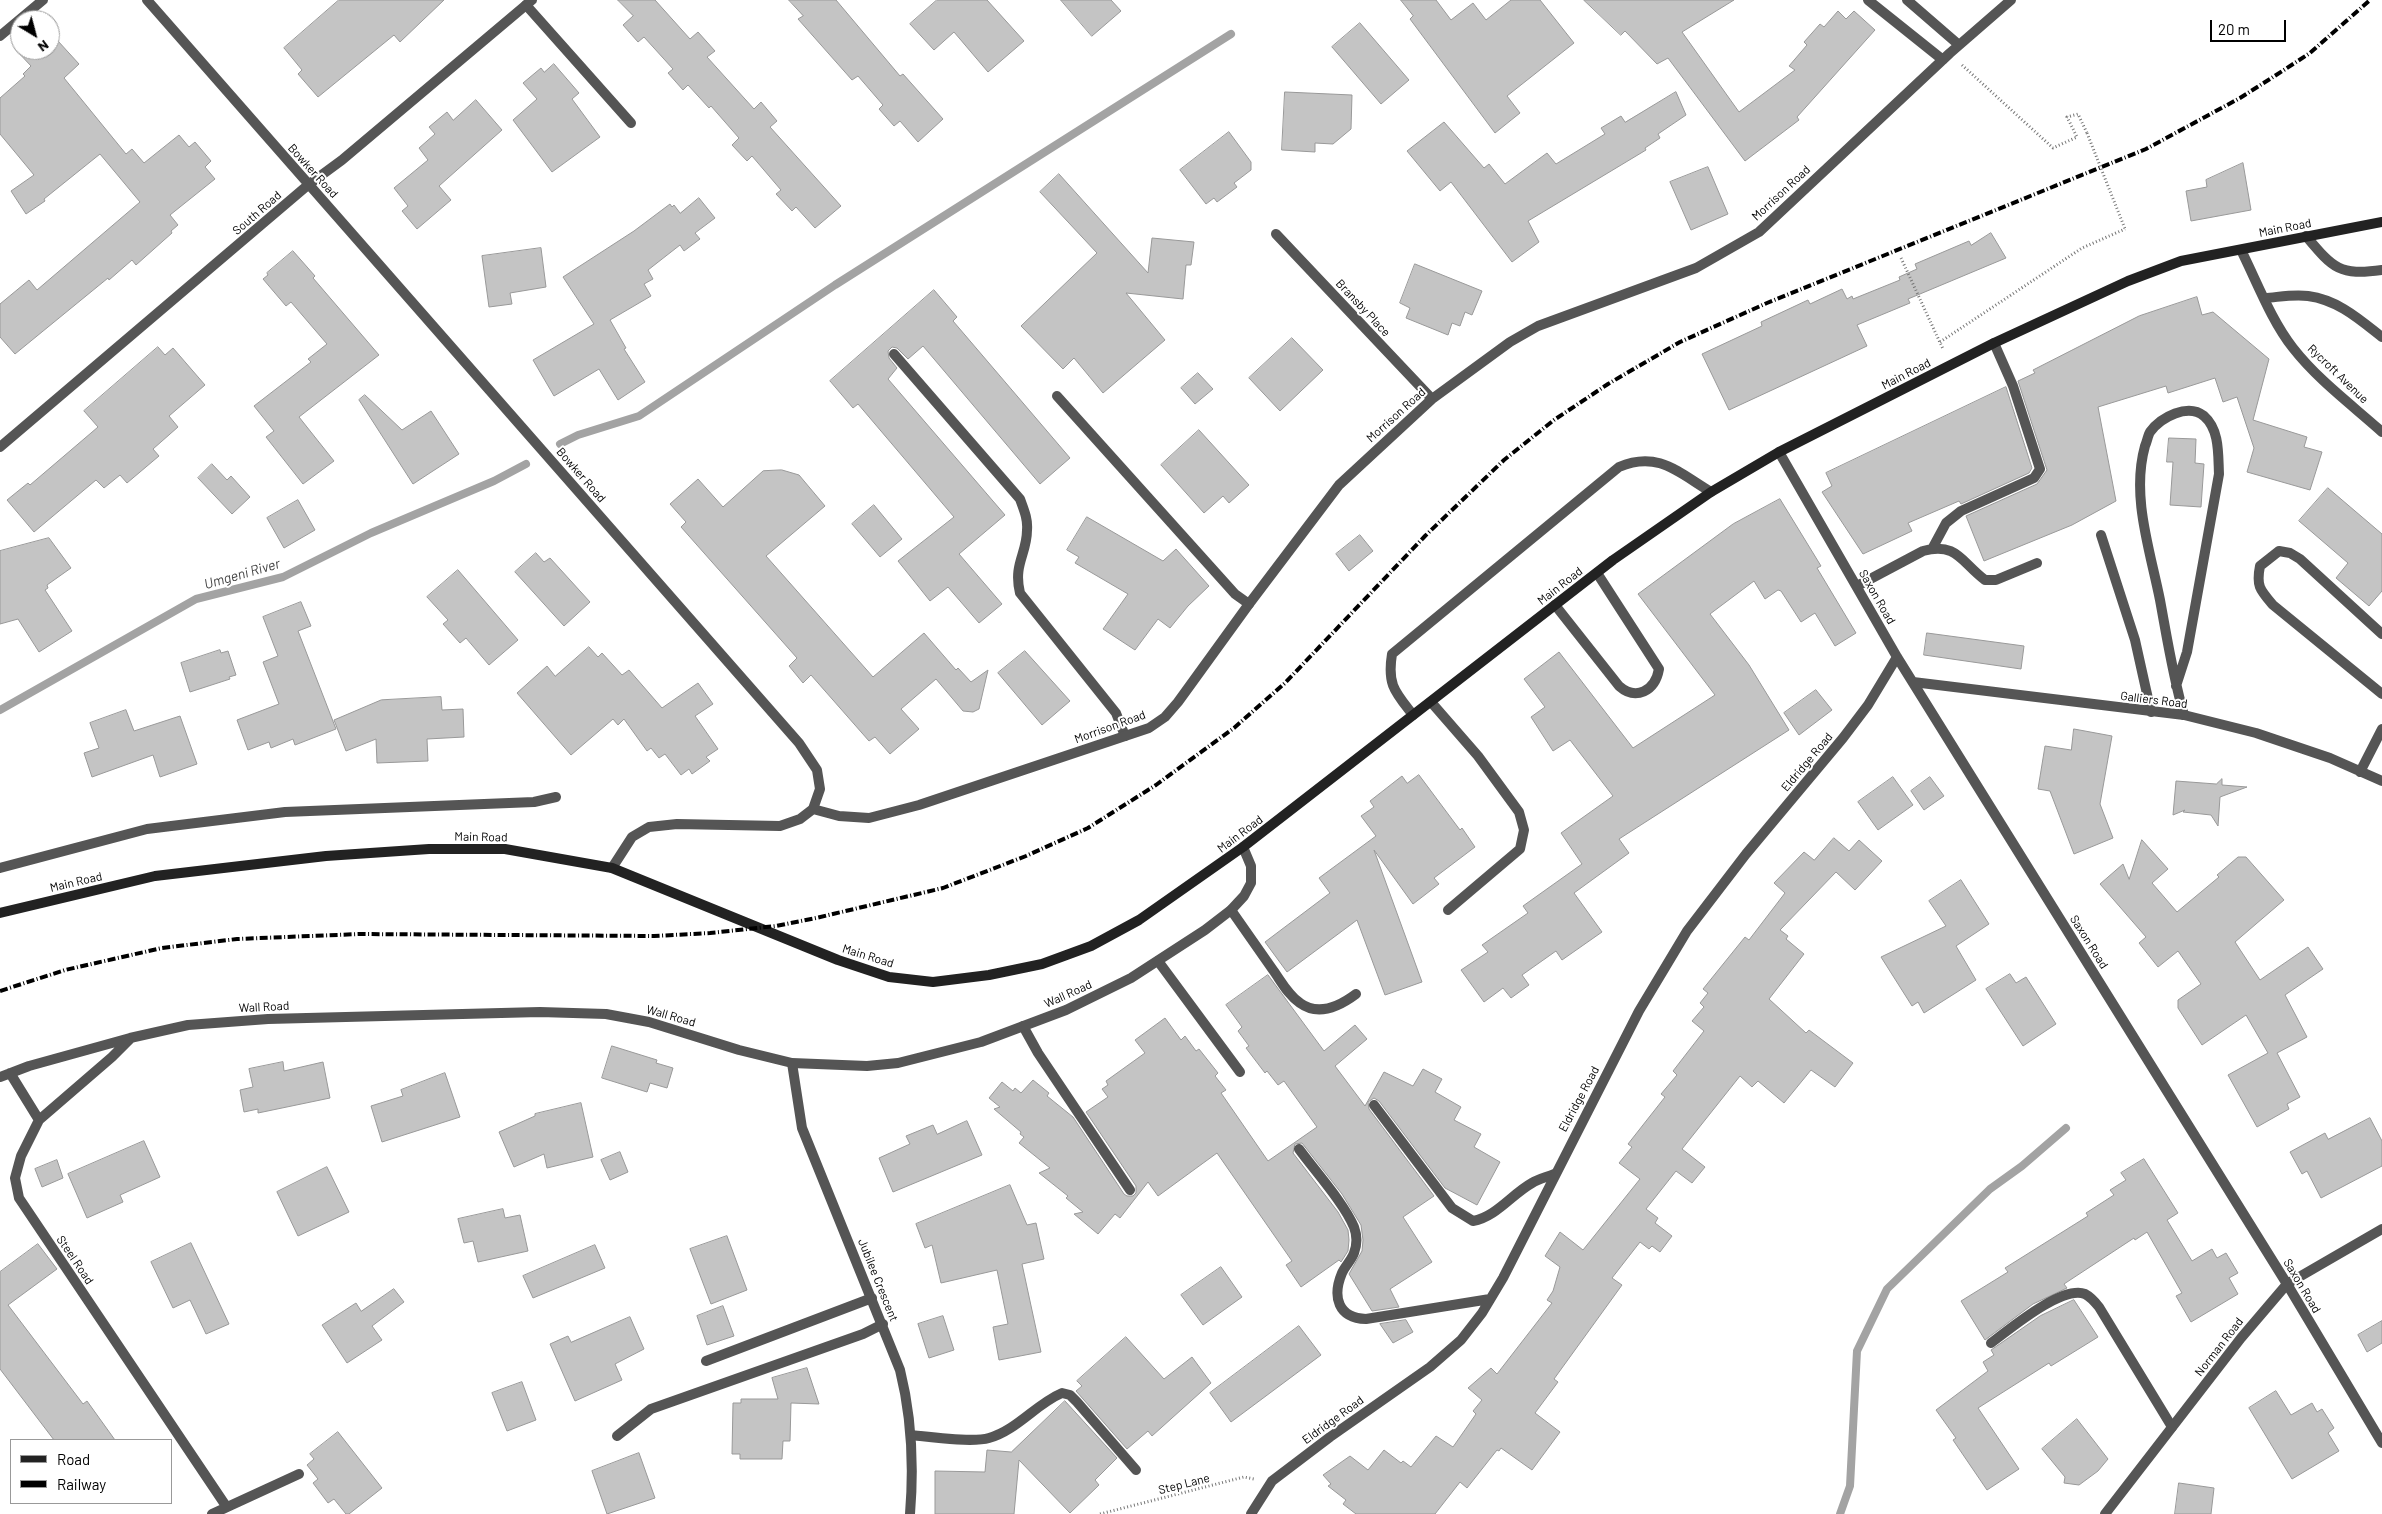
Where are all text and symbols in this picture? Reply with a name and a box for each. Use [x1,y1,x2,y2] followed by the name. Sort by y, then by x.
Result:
[10,10,60,60] north arrow
[2212,10,2288,42] scale bar
[2218,20,2250,38] text: 20 m
[35,37,53,56] text: N
[285,141,341,201] street label: Bowker Road
[1749,162,1813,224] street label: Morrison Road
[230,188,284,238] street label: South Road
[2258,216,2312,240] street label: Main Road
[1333,276,1393,340] street label: Bransby Place
[2305,341,2371,407] street label: Rycroft Avenue
[1879,356,1933,392] street label: Main Road
[1363,385,1429,445] street label: Morrison Road
[553,445,609,505] street label: Bowker Road
[202,555,282,593] water label: Umgeni River
[1535,564,1585,608] street label: Main Road
[1856,567,1898,627] street label: Saxon Road
[2120,689,2188,711] street label: Galliers Road
[1072,707,1148,747] street label: Morrison Road
[1778,730,1836,794] street label: Eldridge Road
[1214,812,1266,856] street label: Main Road
[454,829,508,845] street label: Main Road
[48,869,104,895] street label: Main Road
[2067,913,2111,971] street label: Saxon Road
[840,941,896,971] street label: Main Road
[1042,977,1094,1011] street label: Wall Road
[238,998,290,1016] street label: Wall Road
[645,1002,697,1030] street label: Wall Road
[1556,1064,1602,1134] street label: Eldridge Road
[53,1233,97,1287] street label: Steel Road
[855,1237,901,1323] street label: Jubilee Crescent
[2280,1256,2324,1316] street label: Saxon Road
[2192,1315,2246,1379] street label: Norman Road
[1300,1393,1366,1447] street label: Eldridge Road
[10,1439,172,1504] legend
[57,1450,90,1468] text: Road
[1157,1471,1211,1497] street label: Step Lane
[57,1475,106,1493] text: Railway

